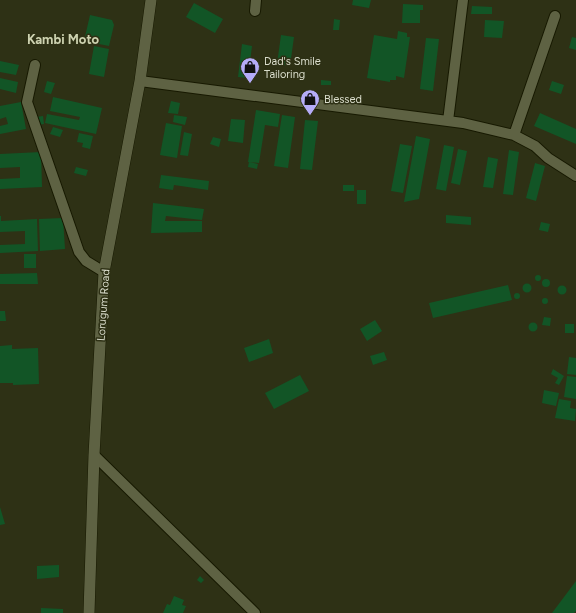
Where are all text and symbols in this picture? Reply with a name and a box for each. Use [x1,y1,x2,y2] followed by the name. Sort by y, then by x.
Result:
[27,32,100,47] district label: Kambi Moto
[264,55,321,81] place label: Dad's Smile Tailoring
[239,56,261,84] shop icon: Dad's Smile Tailoring
[299,88,321,116] shop icon: Blessed
[324,93,362,106] place label: Blessed
[95,269,112,341] street label: Lorugum Road

